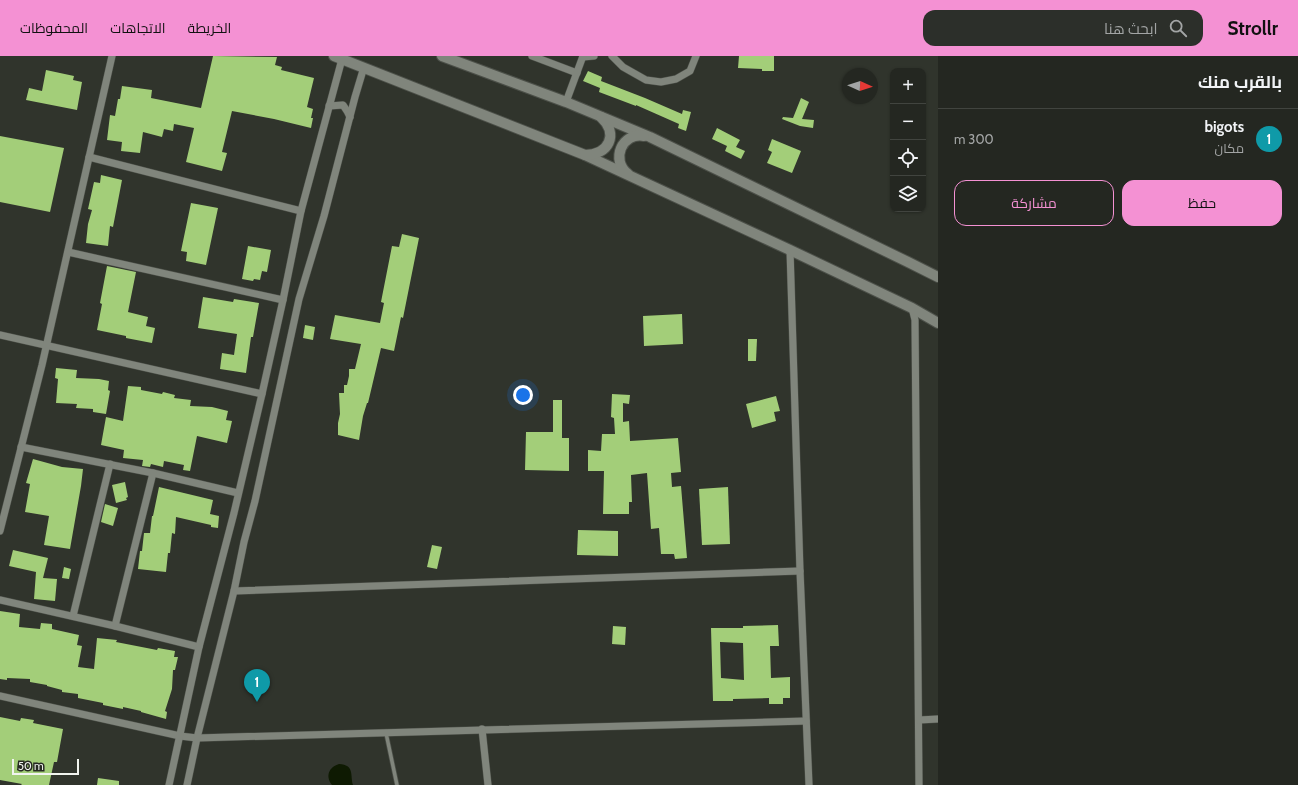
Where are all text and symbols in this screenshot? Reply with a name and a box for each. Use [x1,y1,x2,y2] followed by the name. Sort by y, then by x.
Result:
[923,10,1203,46] search box
[1167,17,1189,39] icon: search
[1227,17,1278,40] text: Strollr
[20,19,88,37] text: المحفوظات
[110,19,166,37] text: الاتجاهات
[188,19,231,37] text: الخريطة
[1104,20,1157,38] text: ابحث هنا
[842,68,878,104] north arrow
[890,68,926,212] map controls
[890,68,926,104] button: +
[1198,72,1282,92] text: بالقرب منك
[890,104,926,140] button: −
[1204,118,1244,136] text: bigots
[954,131,994,147] text: 300 m
[1267,131,1271,147] text: 1
[890,140,926,176] button: locate
[1215,140,1244,156] text: مكان
[890,176,926,212] button: layers
[954,180,1114,226] button: مشاركة
[1122,180,1282,226] button: حفظ
[513,385,533,405] your location
[244,669,270,702] pin: 1
[12,757,79,776] scale bar
[18,759,44,773] text: 50 m

